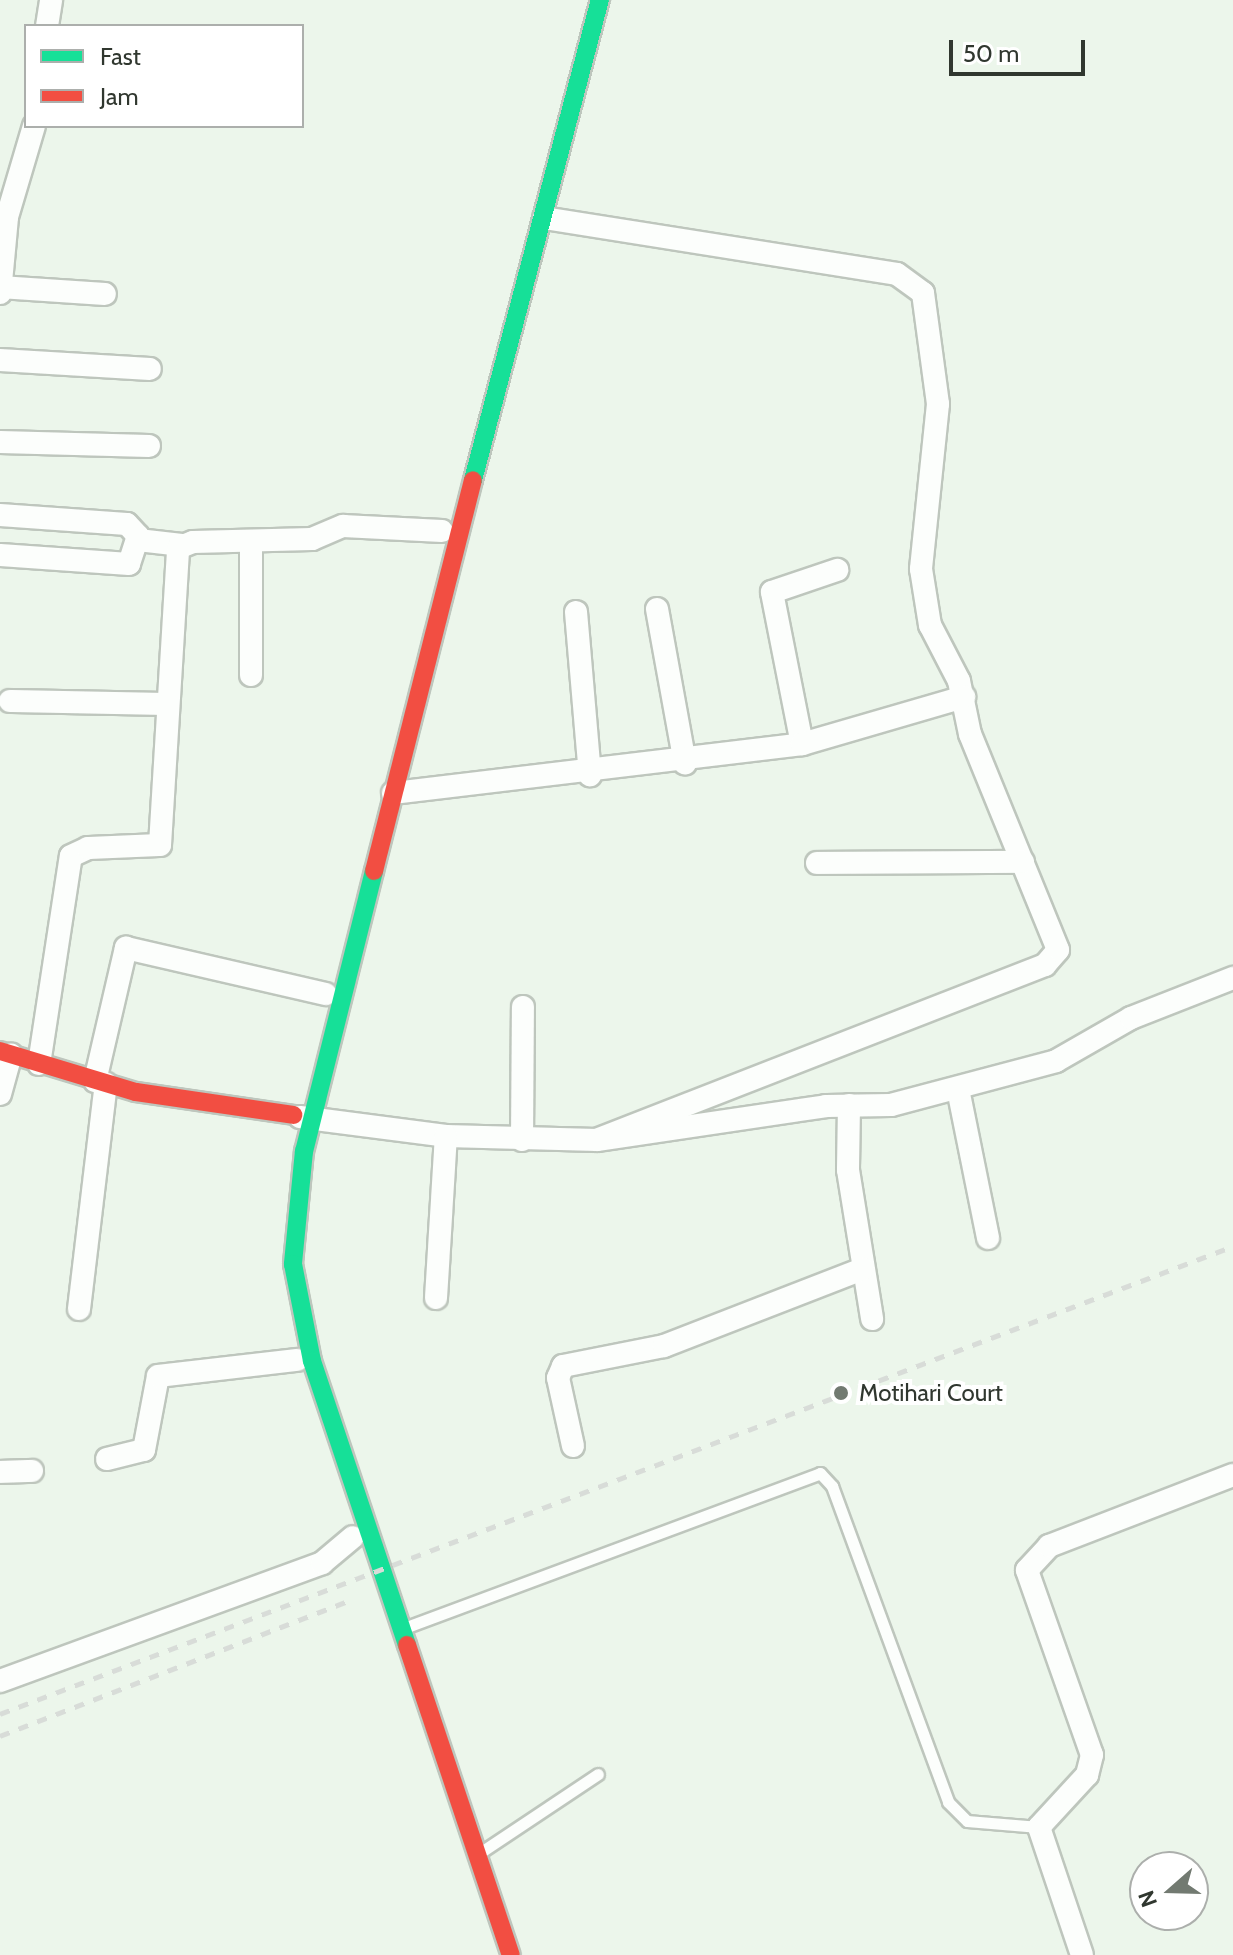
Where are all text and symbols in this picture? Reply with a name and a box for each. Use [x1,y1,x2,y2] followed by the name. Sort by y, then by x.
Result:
[24,24,304,128] legend
[953,24,1089,74] scale bar
[963,39,1019,68] text: 50 m
[100,42,141,71] text: Fast
[100,82,138,111] text: Jam
[859,1379,1003,1407] place label: Motihari Court
[830,1382,852,1404] marker: Motihari Court
[1129,1851,1209,1931] north arrow
[1133,1887,1163,1911] text: N

